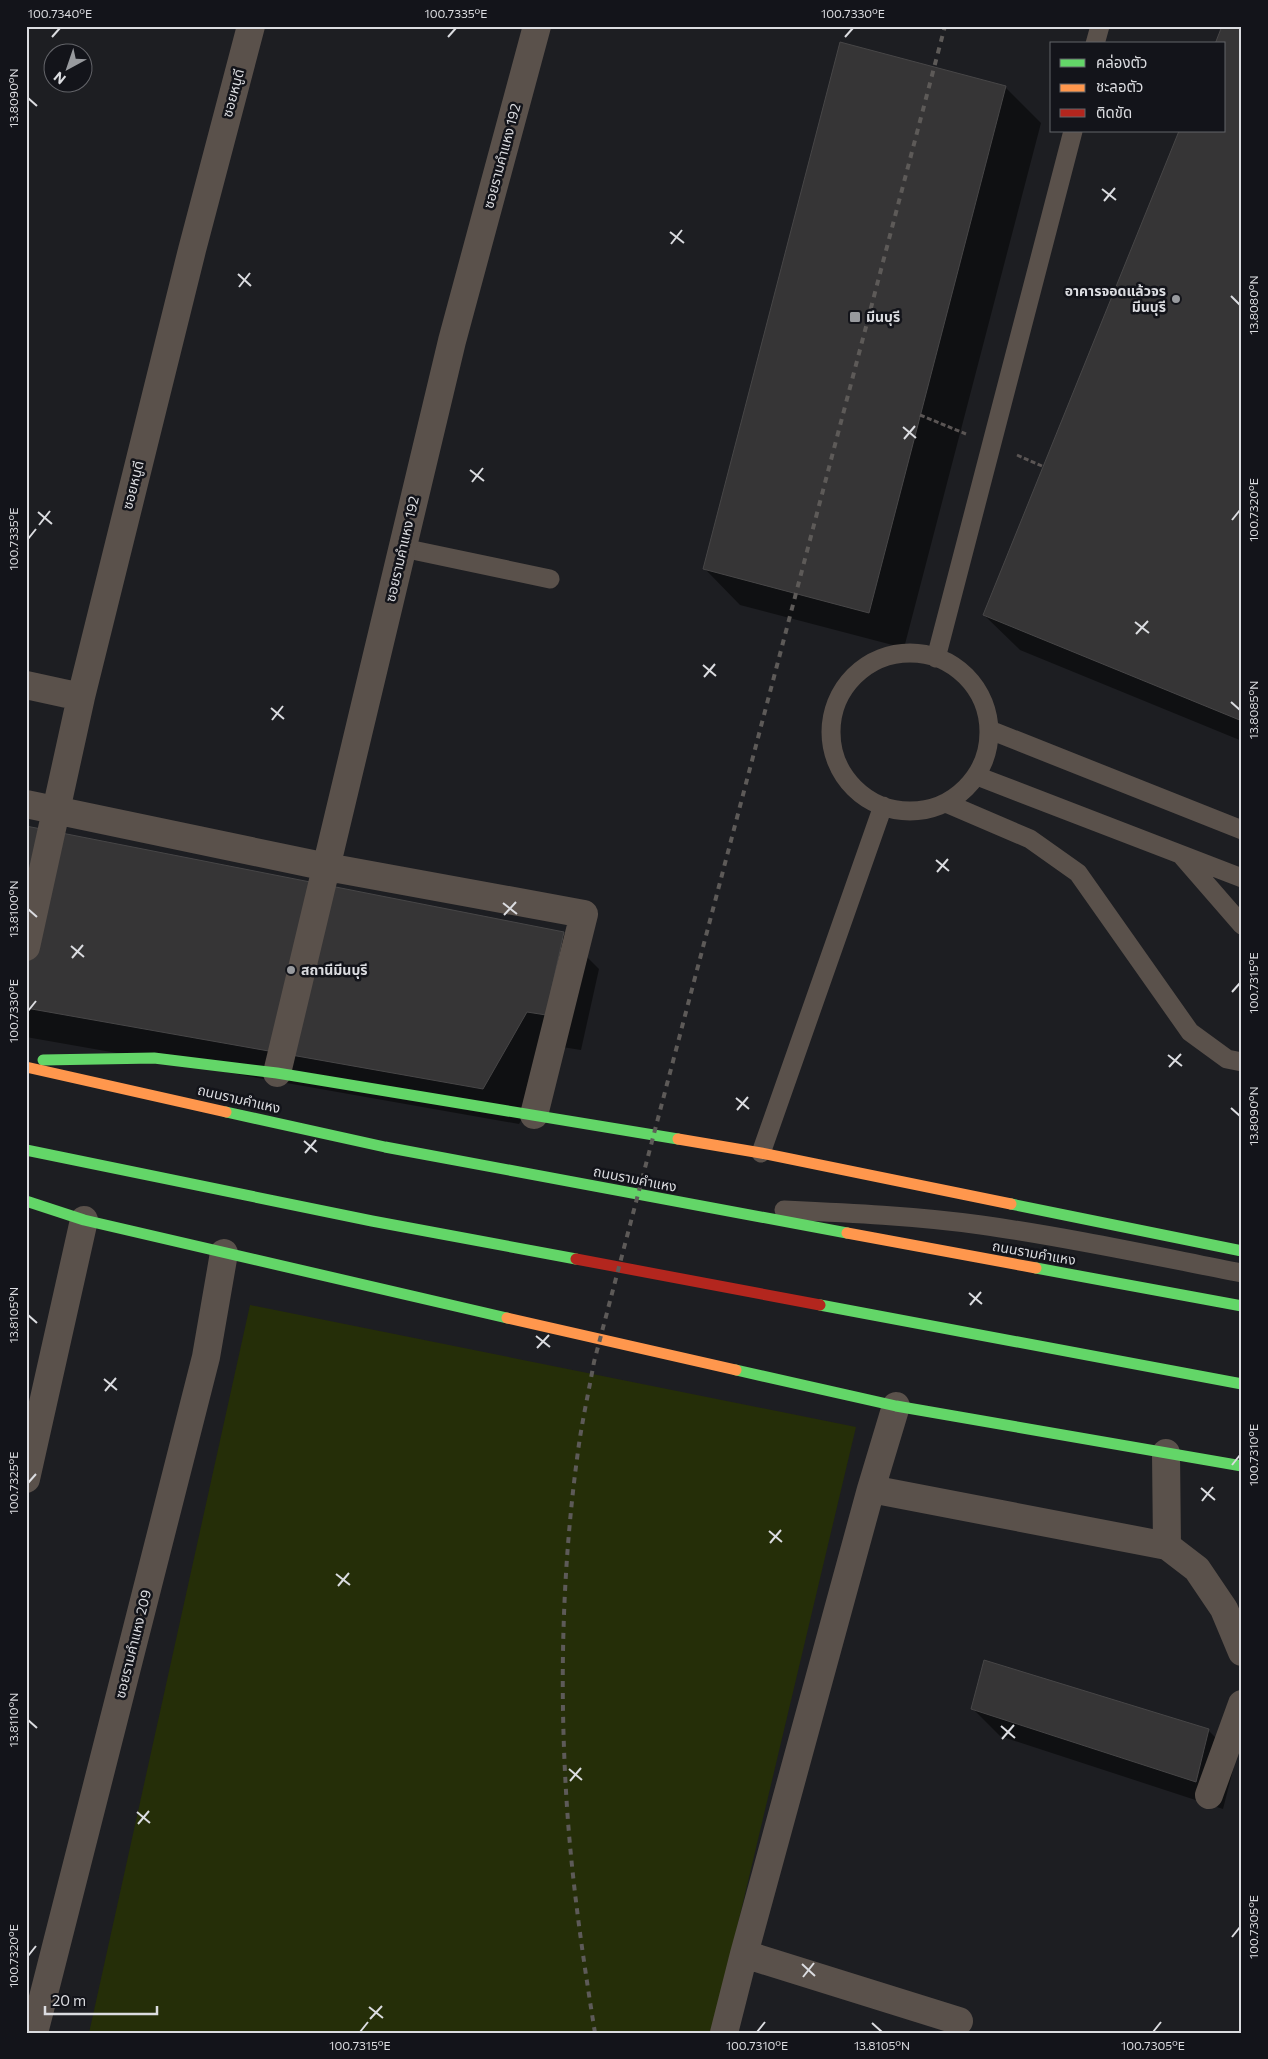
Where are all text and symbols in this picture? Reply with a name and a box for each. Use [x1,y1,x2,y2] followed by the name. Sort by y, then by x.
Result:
[28,6,92,20] text: 100.7340°E
[425,6,487,20] text: 100.7335°E
[821,6,885,20] text: 100.7330°E
[42,42,92,92] north arrow
[1050,42,1226,132] legend
[1096,53,1147,71] text: คล่องตัว
[218,67,248,119] street label: ซอยหนูดี
[6,68,20,128] text: 13.8090°N
[50,68,69,88] text: N
[1096,77,1143,95] text: ชะลอตัว
[479,101,524,210] street label: ซอยรามคำแหง 192
[1096,103,1132,121] text: ติดขัด
[1246,275,1260,335] text: 13.8080°N
[1065,282,1166,316] place label: อาคารจอดแล้วจร มีนบุรี
[1170,293,1182,305] marker: อาคารจอดแล้วจร มีนบุรี
[866,308,900,326] place label: มีนบุรี
[848,310,862,324] marker: มีนบุรี
[118,459,148,511] street label: ซอยหนูดี
[1246,478,1260,542] text: 100.7320°E
[381,494,422,603] street label: ซอยรามคำแหง 192
[6,508,20,570] text: 100.7335°E
[1246,681,1260,739] text: 13.8085°N
[6,880,20,938] text: 13.8100°N
[1246,952,1260,1014] text: 100.7315°E
[301,961,368,979] place label: สถานีมีนบุรี
[285,964,297,976] marker: สถานีมีนบุรี
[6,979,20,1043] text: 100.7330°E
[196,1081,282,1116] street label: ถนนรามคำแหง
[1246,1086,1260,1146] text: 13.8090°N
[592,1162,678,1195] street label: ถนนรามคำแหง
[991,1237,1077,1268] street label: ถนนรามคำแหง
[6,1287,20,1343] text: 13.8105°N
[1246,1424,1260,1486] text: 100.7310°E
[6,1452,20,1514] text: 100.7325°E
[111,1588,154,1700] street label: ซอยรามคำแหง 209
[6,1693,20,1747] text: 13.8110°N
[1246,1895,1260,1959] text: 100.7305°E
[6,1924,20,1988] text: 100.7320°E
[45,1984,158,2016] scale bar
[52,1991,86,2009] text: 20 m
[329,2038,391,2052] text: 100.7315°E
[726,2038,788,2052] text: 100.7310°E
[854,2038,910,2052] text: 13.8105°N
[1121,2038,1185,2052] text: 100.7305°E

